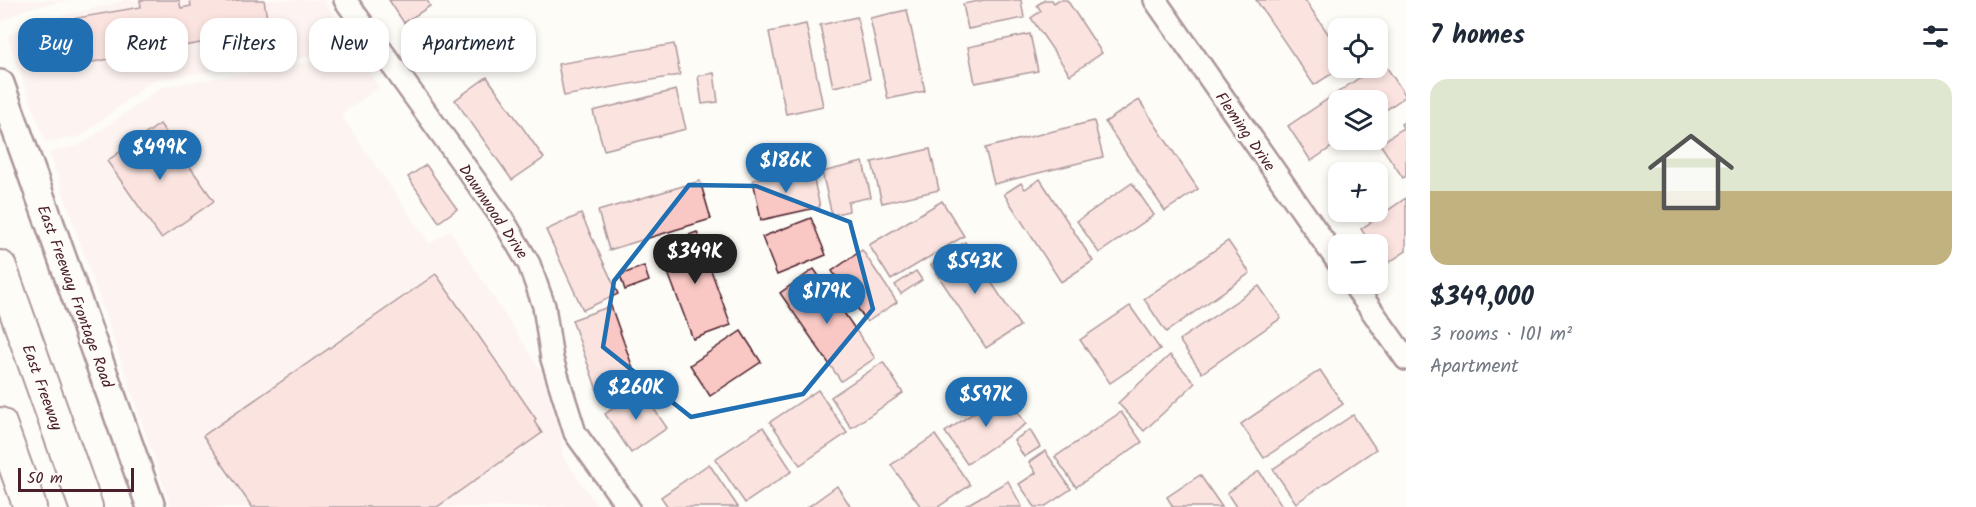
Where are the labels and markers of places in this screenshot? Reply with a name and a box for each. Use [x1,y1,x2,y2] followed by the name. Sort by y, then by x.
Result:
[118,130,202,181] pin: $499K
[744,143,828,194] pin: $186K
[653,234,737,285] pin: $349K
[933,244,1017,295] pin: $543K
[785,274,869,325] pin: $179K
[594,370,678,421] pin: $260K
[944,377,1028,428] pin: $597K

